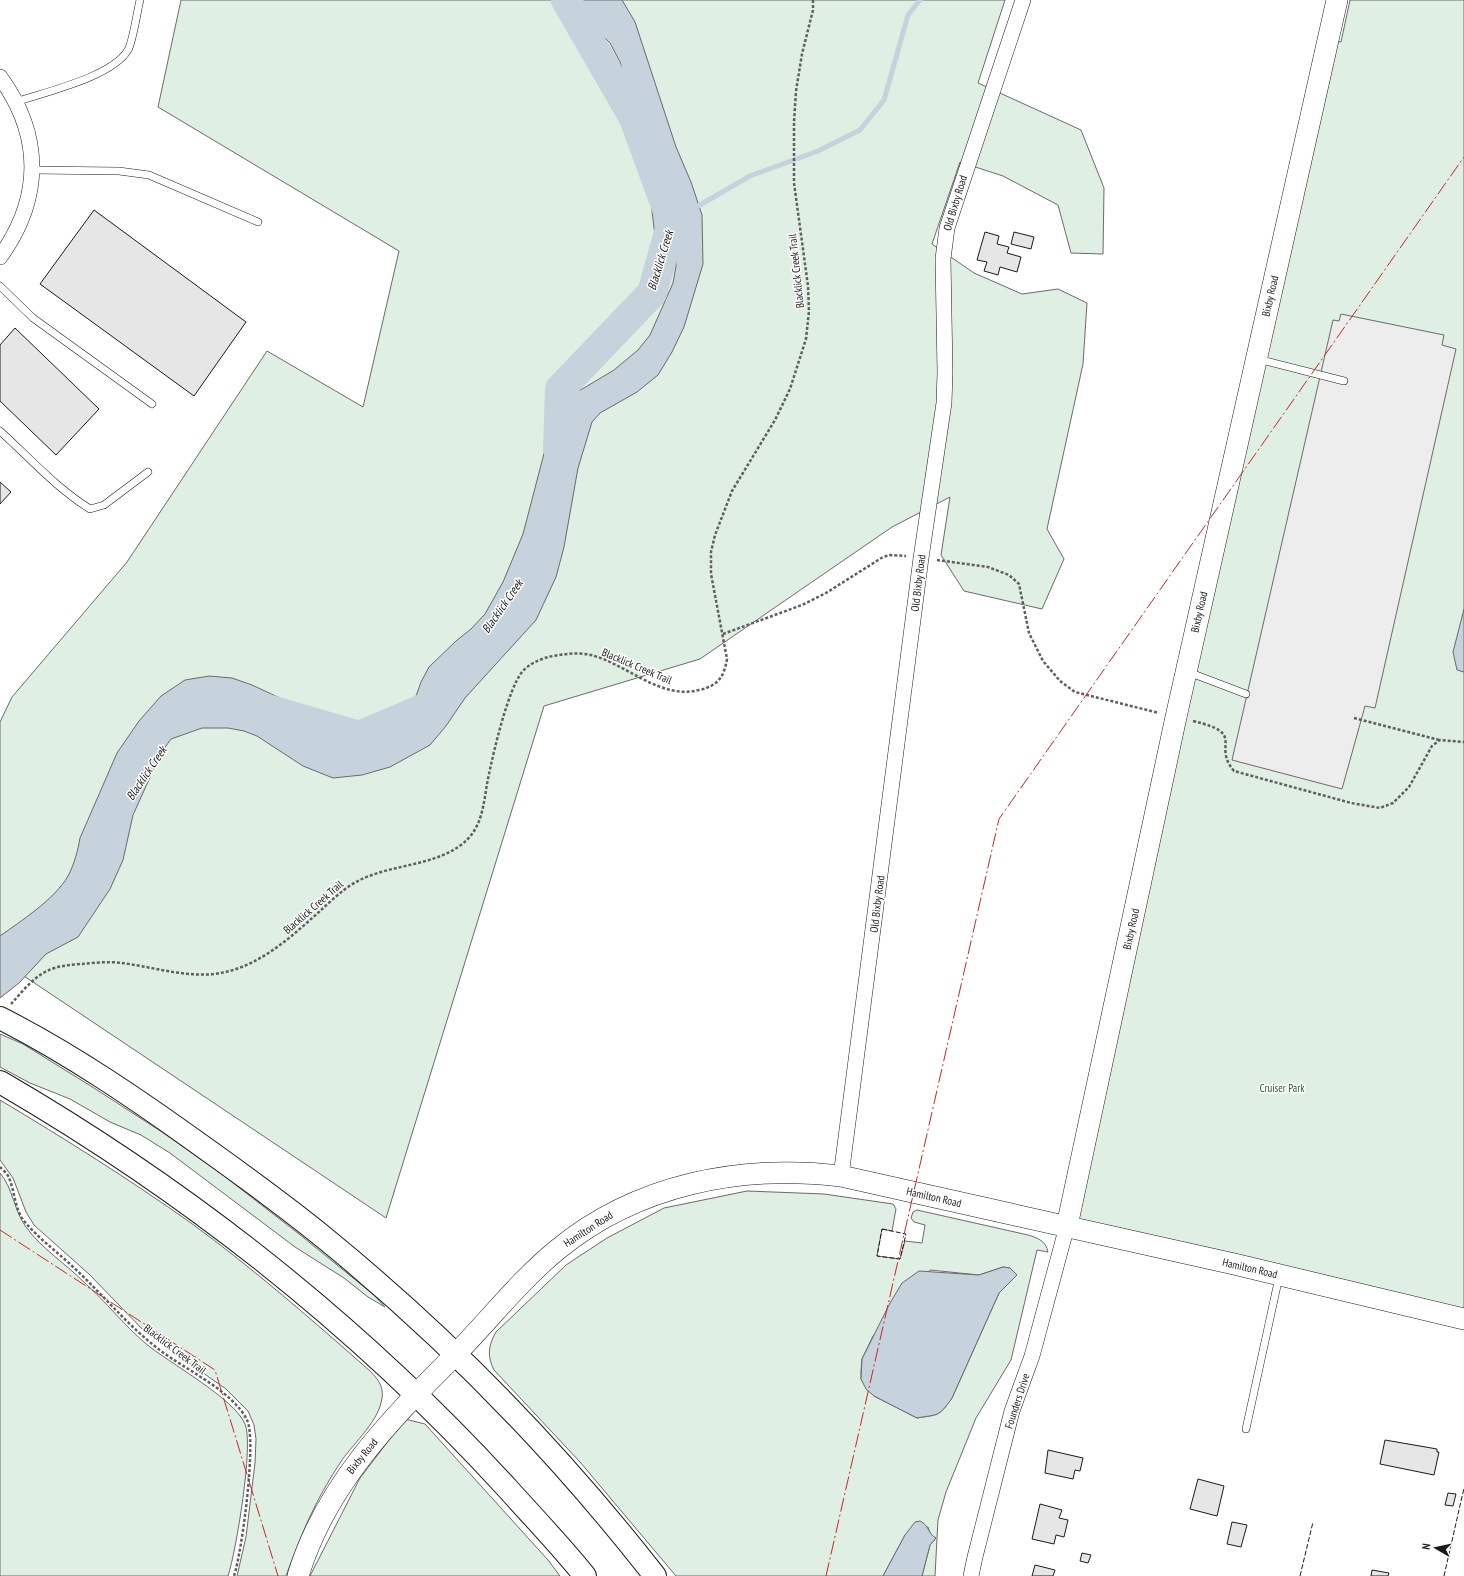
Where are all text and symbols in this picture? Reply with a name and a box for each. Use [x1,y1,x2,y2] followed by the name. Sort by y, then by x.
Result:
[940,173,970,232] street label: Old Bixby Road
[644,227,677,292] water label: Blacklick Creek
[785,233,807,309] street label: Blacklick Creek Trail
[1258,274,1282,318] street label: Bixby Road
[908,553,928,612] street label: Old Bixby Road
[478,575,527,636] water label: Blacklick Creek
[1187,590,1211,634] street label: Bixby Road
[600,645,675,687] street label: Blacklick Creek Trail
[122,742,170,803] water label: Blacklick Creek
[867,874,887,933] street label: Old Bixby Road
[280,877,346,937] street label: Blacklick Creek Trail
[1120,907,1142,951] street label: Bixby Road
[1259,1081,1305,1095] park label: Cruiser Park
[905,1184,963,1210] street label: Hamilton Road
[561,1208,615,1250] street label: Hamilton Road
[1221,1255,1279,1281] street label: Hamilton Road
[141,1321,209,1377] street label: Blacklick Creek Trail
[1001,1371,1033,1430] street label: Founders Drive
[343,1435,381,1477] street label: Bixby Road
[1416,1528,1456,1568] north arrow
[1419,1542,1434,1550] text: N

